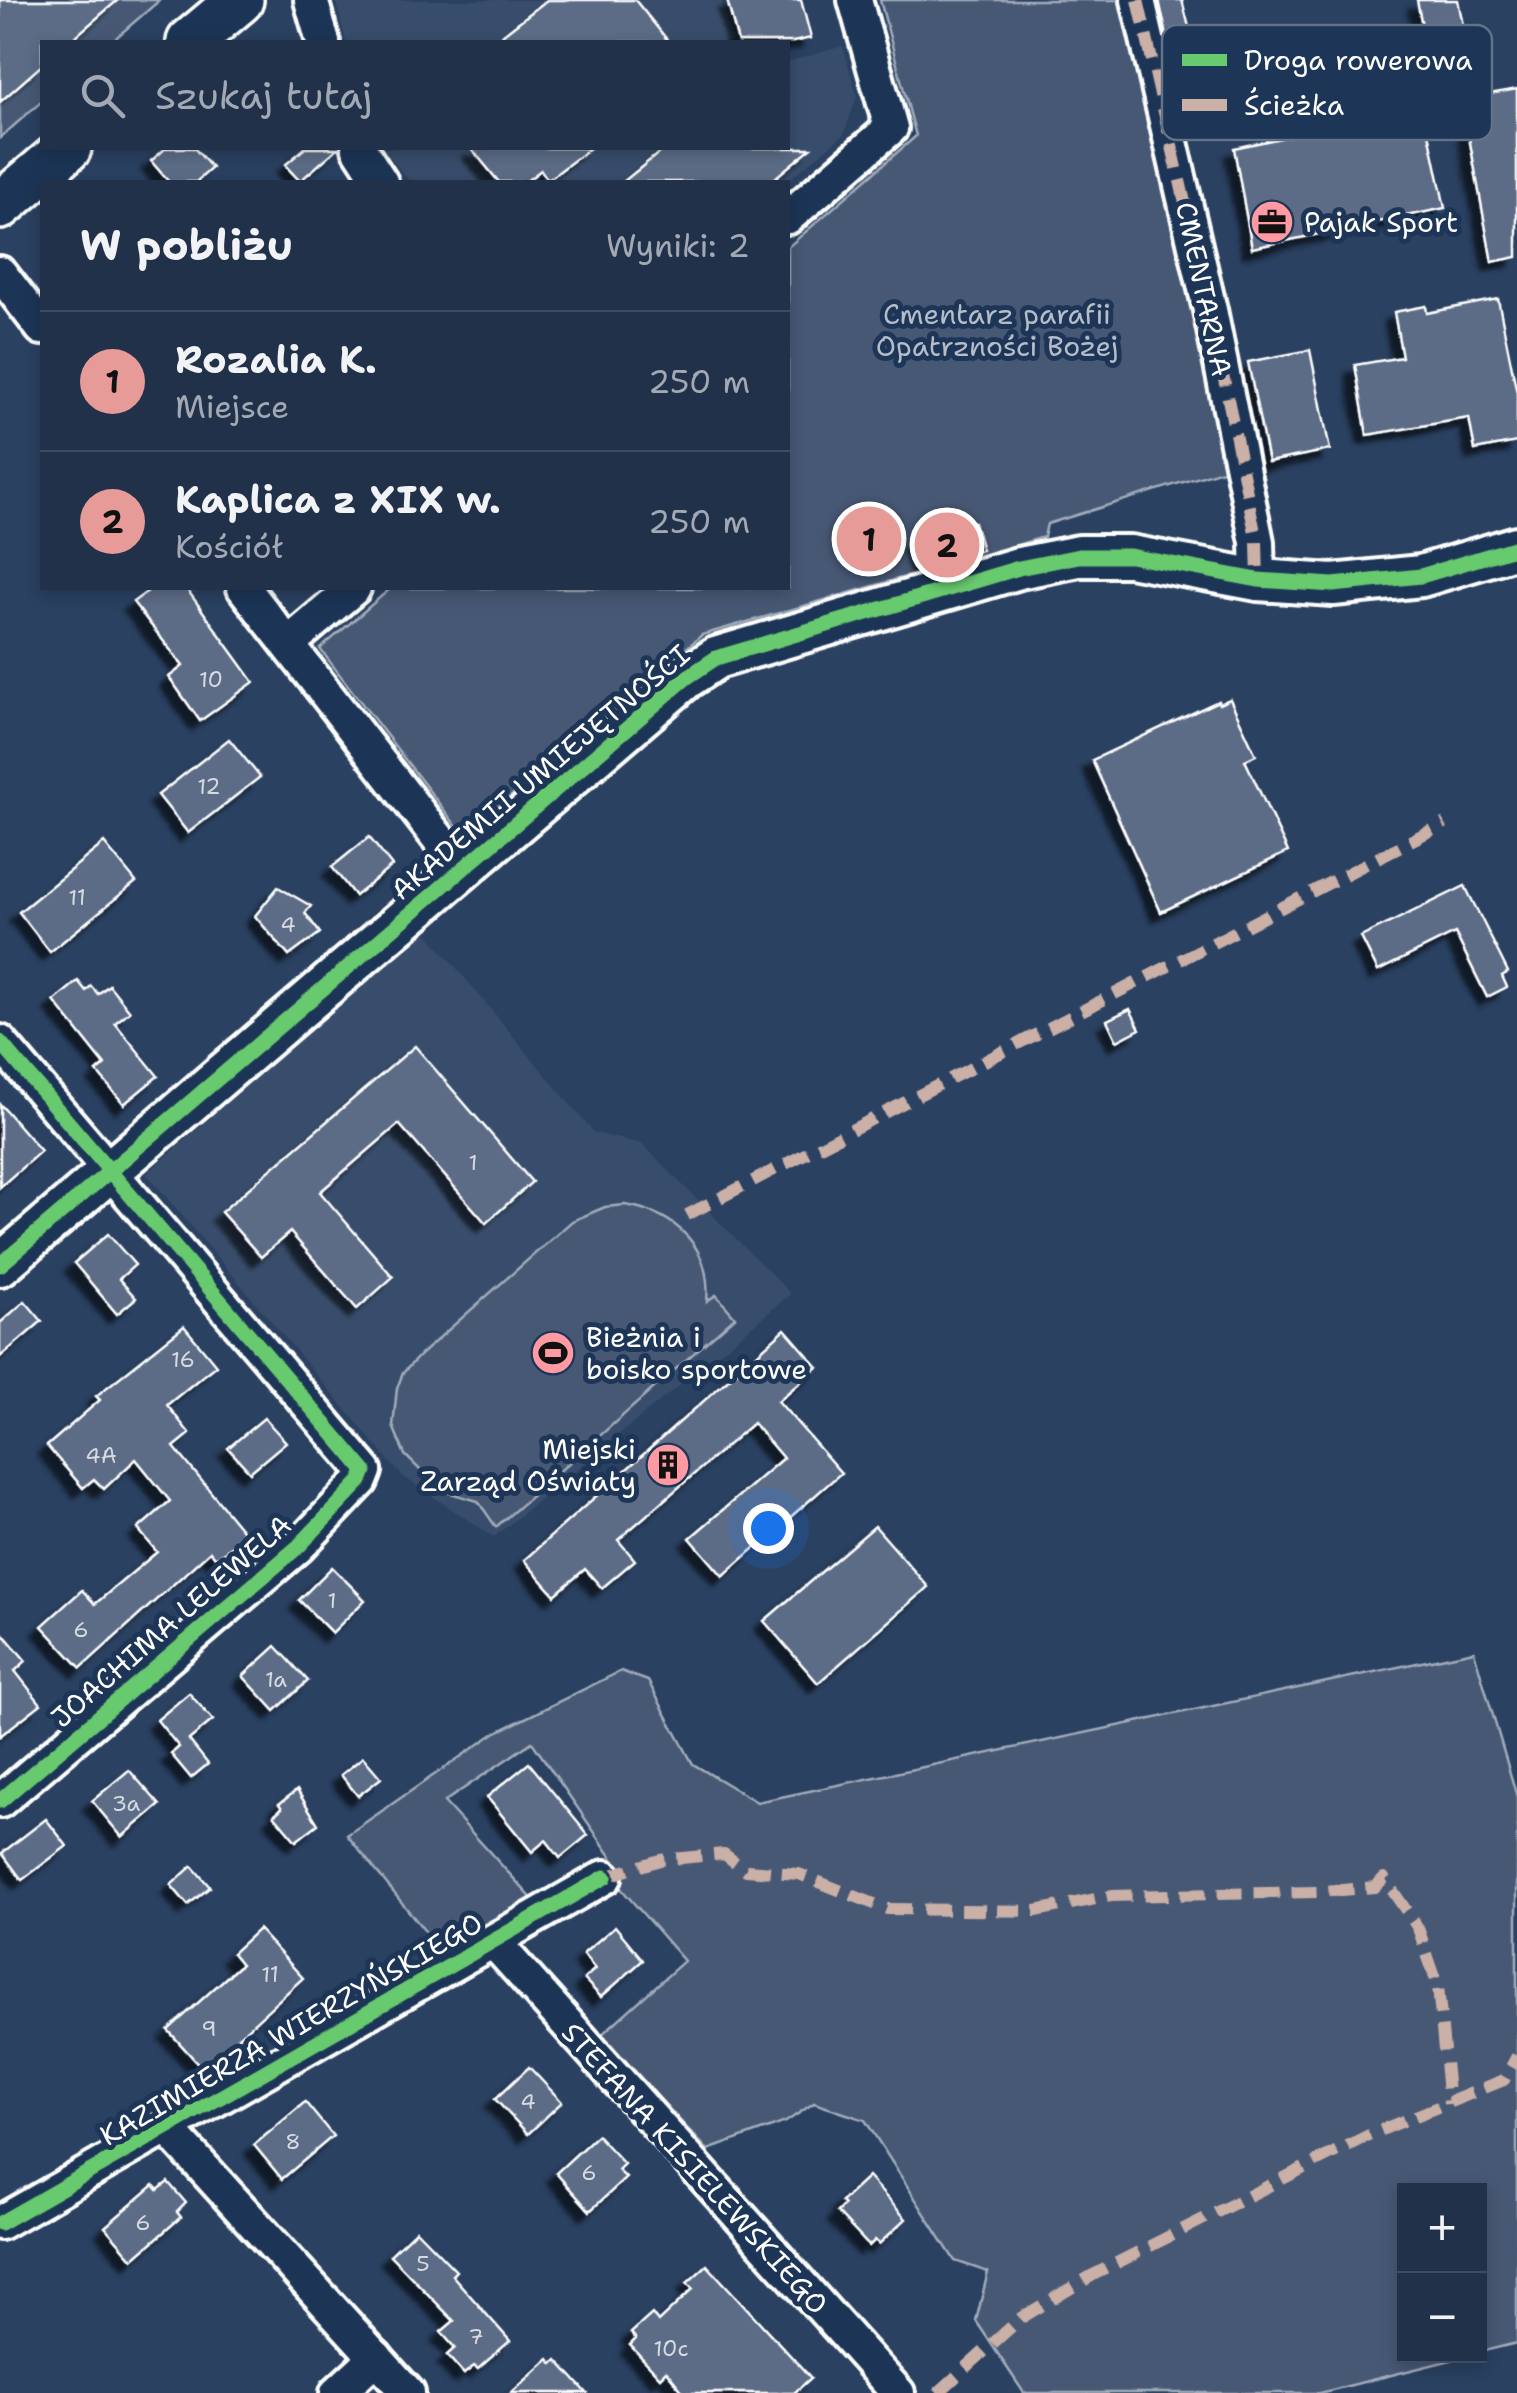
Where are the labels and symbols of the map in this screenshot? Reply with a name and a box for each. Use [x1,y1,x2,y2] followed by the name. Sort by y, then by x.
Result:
[1162,25,1492,140] legend
[1244,41,1473,79] text: Droga rowerowa
[1244,86,1344,124] text: Ścieżka
[1167,198,1241,380] street label: CMENTARNA
[1249,199,1295,245] office icon: Pajak Sport
[1304,203,1458,241] place label: Pajak Sport
[876,295,1118,365] park label: Cmentarz parafii Opatrzności Bożej
[836,502,902,576] pin: 1
[914,508,980,582] pin: 2
[382,635,698,909] street label: AKADEMII UMIEJĘTNOŚCI
[199,665,223,694] house number: 10
[197,772,221,801] house number: 12
[68,883,86,912] house number: 11
[280,910,296,939] house number: 4
[468,1148,478,1177] house number: 1
[586,1318,807,1388] place label: Bieżnia i boisko sportowe
[530,1330,576,1376] sports icon: Bieżnia i boisko sportowe
[171,1345,195,1374] house number: 16
[420,1430,636,1500] place label: Miejski Zarząd Oświaty
[85,1441,117,1470] house number: 4A
[645,1442,691,1488] building icon: Miejski Zarząd Oświaty
[743,1503,794,1554] your location
[43,1506,299,1736] street label: JOACHIMA LELEWELA
[327,1586,337,1615] house number: 1
[73,1615,89,1644] house number: 6
[265,1665,287,1694] house number: 1a
[112,1789,141,1818] house number: 3a
[93,1904,489,2154] street label: KAZIMIERZA WIERZYŃSKIEGO
[261,1960,279,1989] house number: 11
[201,2014,217,2043] house number: 9
[553,2014,837,2322] street label: STEFANA KISIELEWSKIEGO
[520,2087,536,2116] house number: 4
[285,2127,301,2156] house number: 8
[581,2158,597,2187] house number: 6
[135,2208,151,2237] house number: 6
[416,2249,430,2278] house number: 5
[468,2322,484,2351] house number: 7
[653,2334,689,2363] house number: 10c

